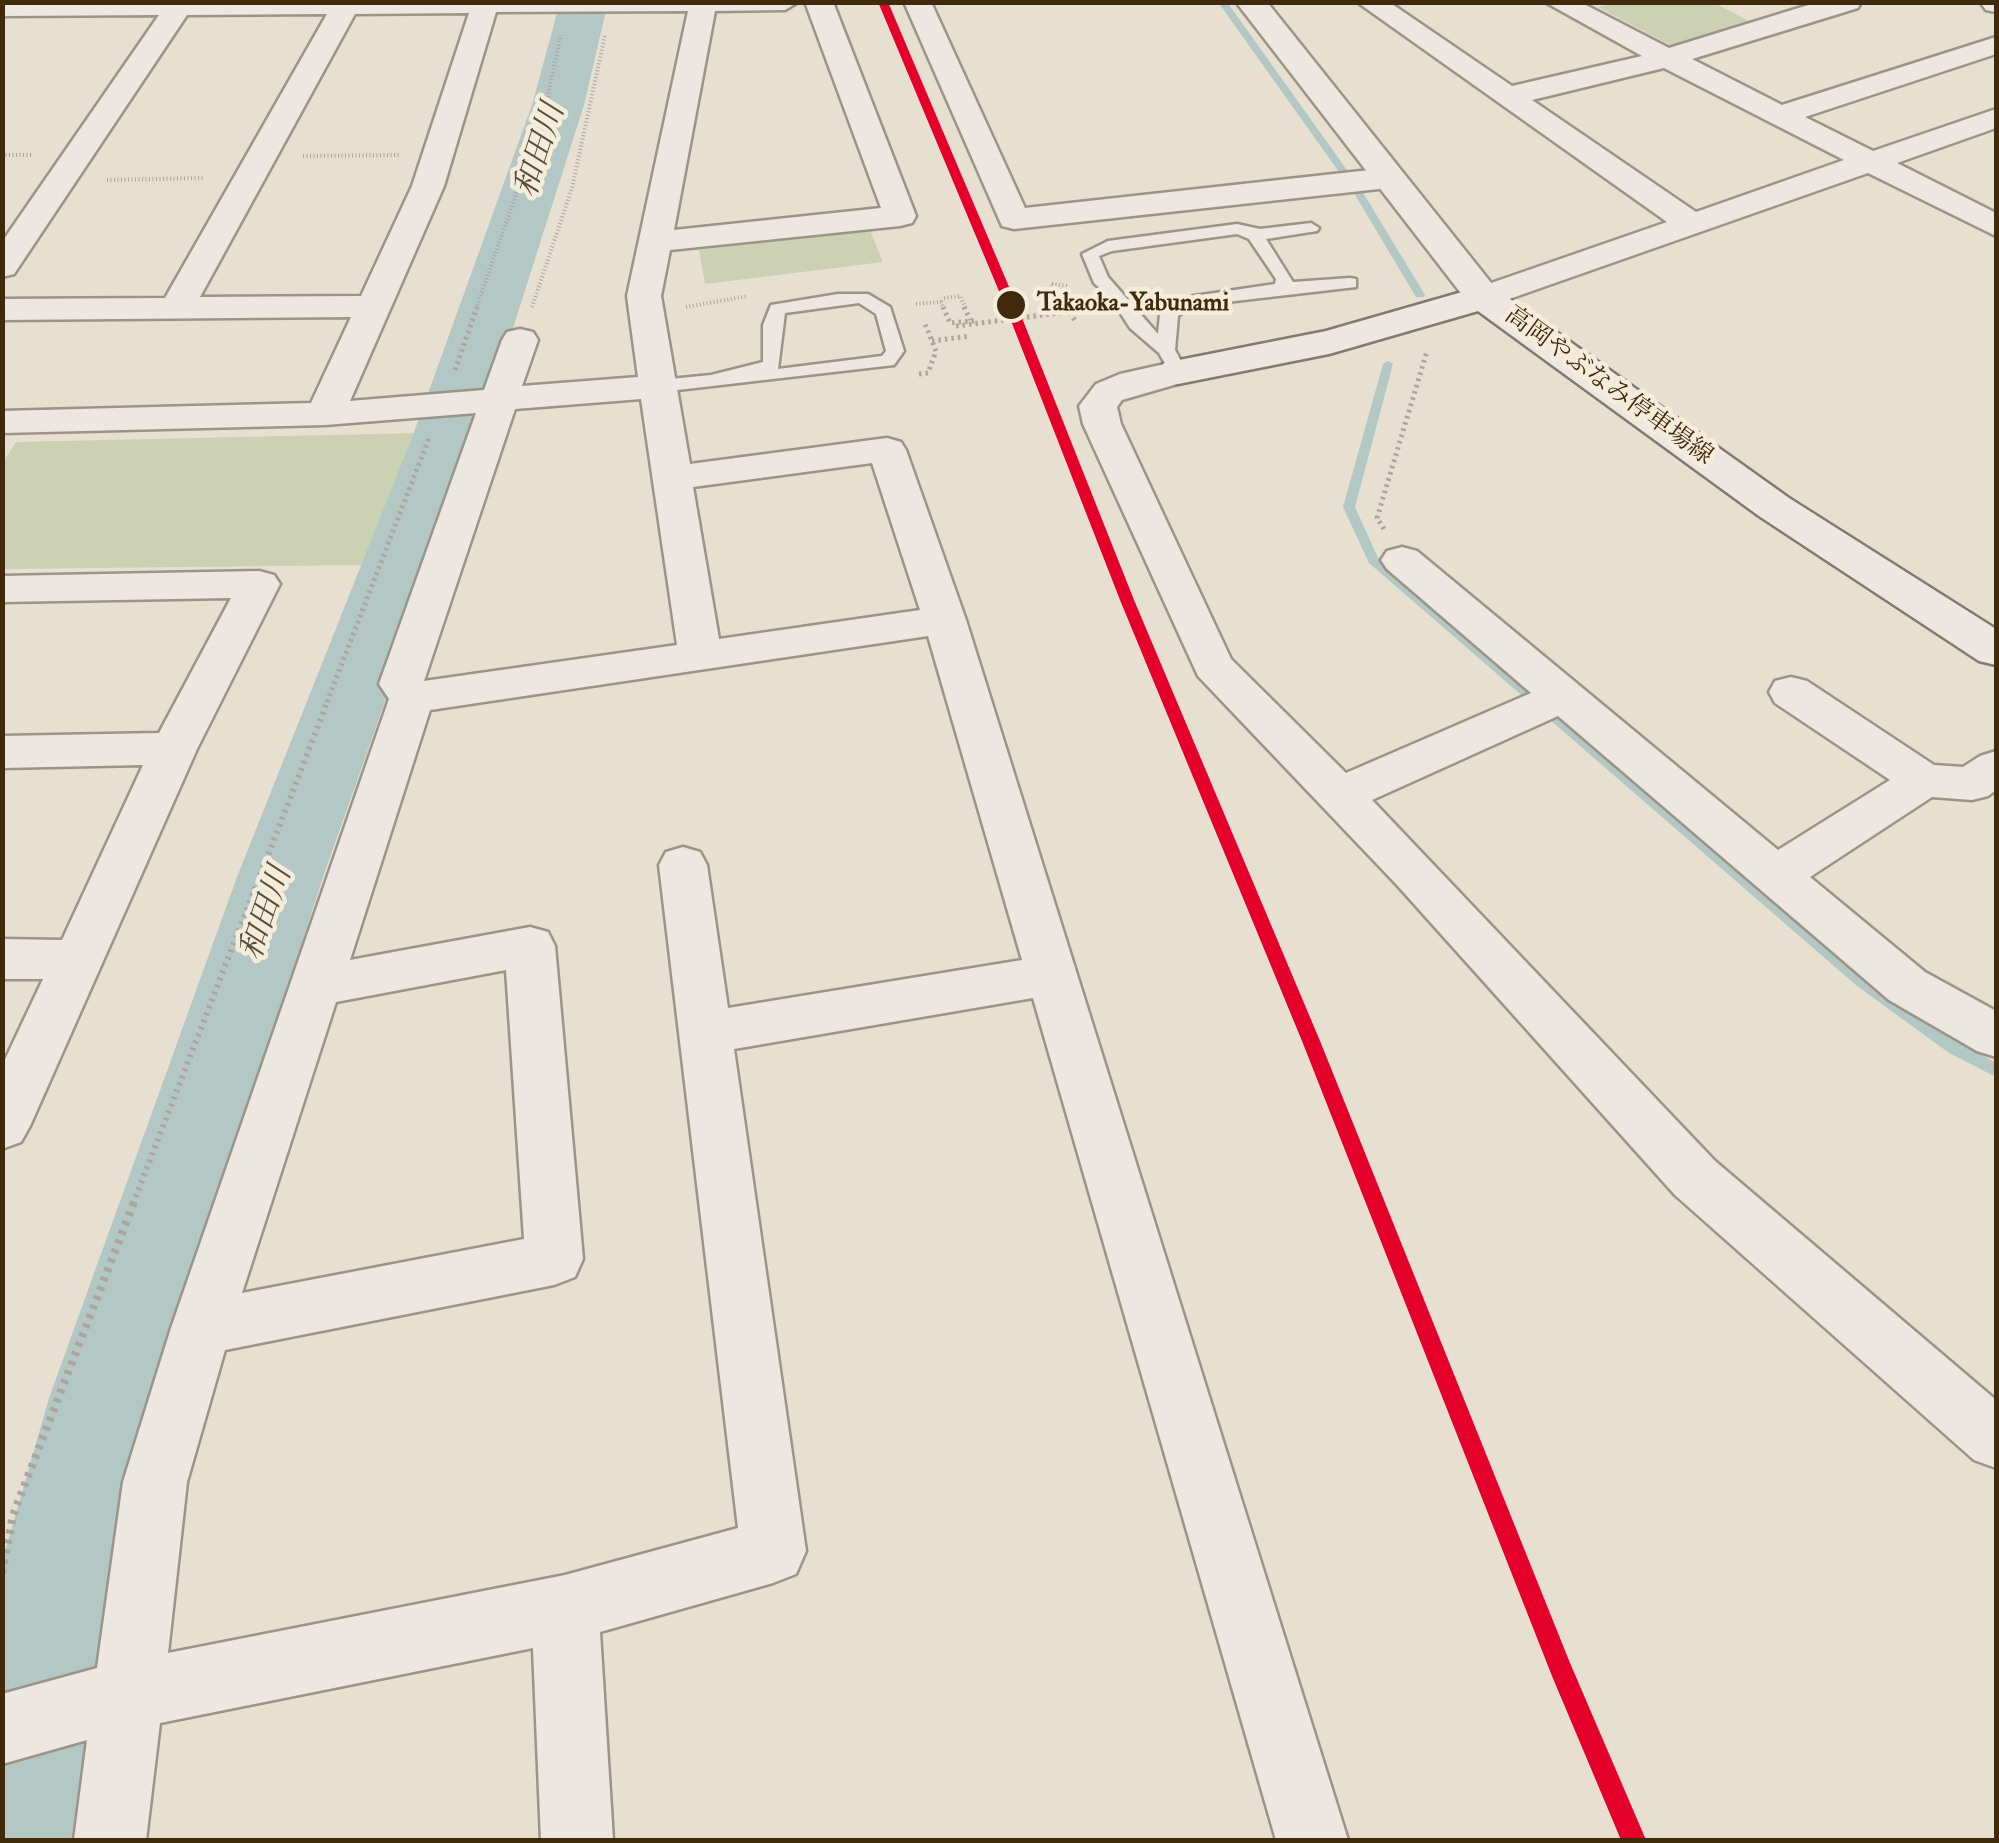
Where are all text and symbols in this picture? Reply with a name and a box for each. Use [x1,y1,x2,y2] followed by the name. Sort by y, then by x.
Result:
[509,99,575,203] water label: 和田川
[994,288,1028,322] marker: Takaoka-Yabunami
[1037,290,1229,320] place label: Takaoka-Yabunami
[1498,301,1718,473] street label: 高岡やぶなみ停車場線
[234,862,302,966] water label: 和田川

